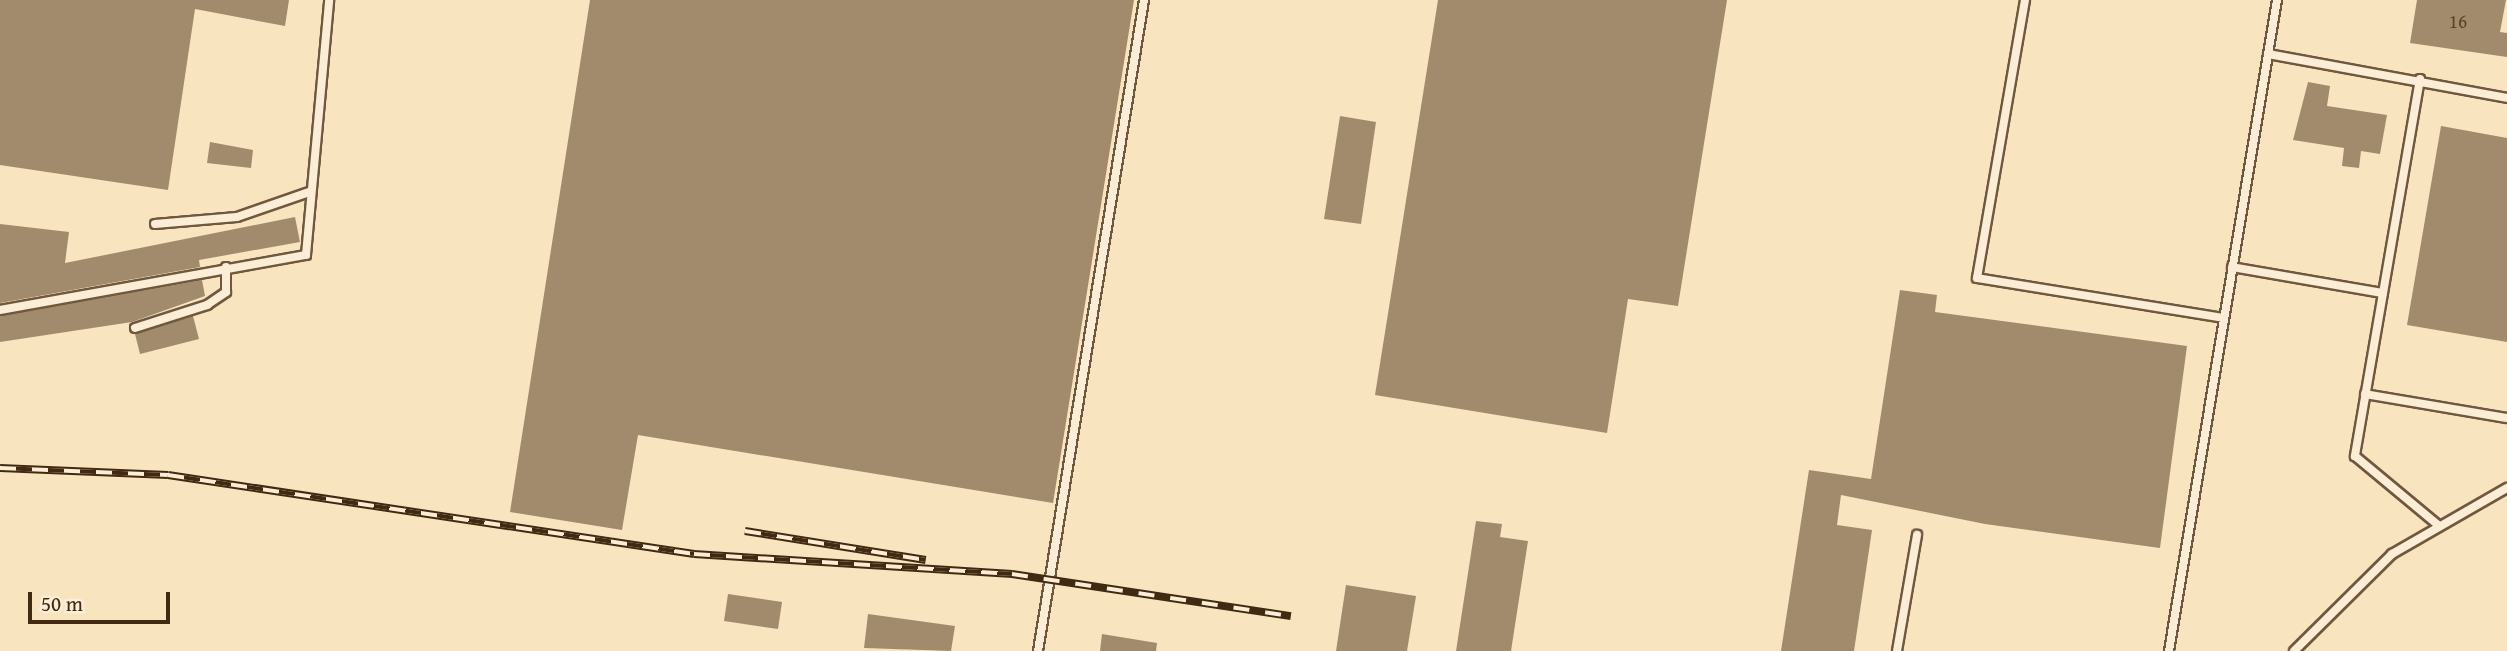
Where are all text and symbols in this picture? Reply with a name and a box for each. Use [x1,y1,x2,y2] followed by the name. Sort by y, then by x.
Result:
[2449,11,2467,33] house number: 16
[32,578,173,622] scale bar
[41,588,83,619] text: 50 m

